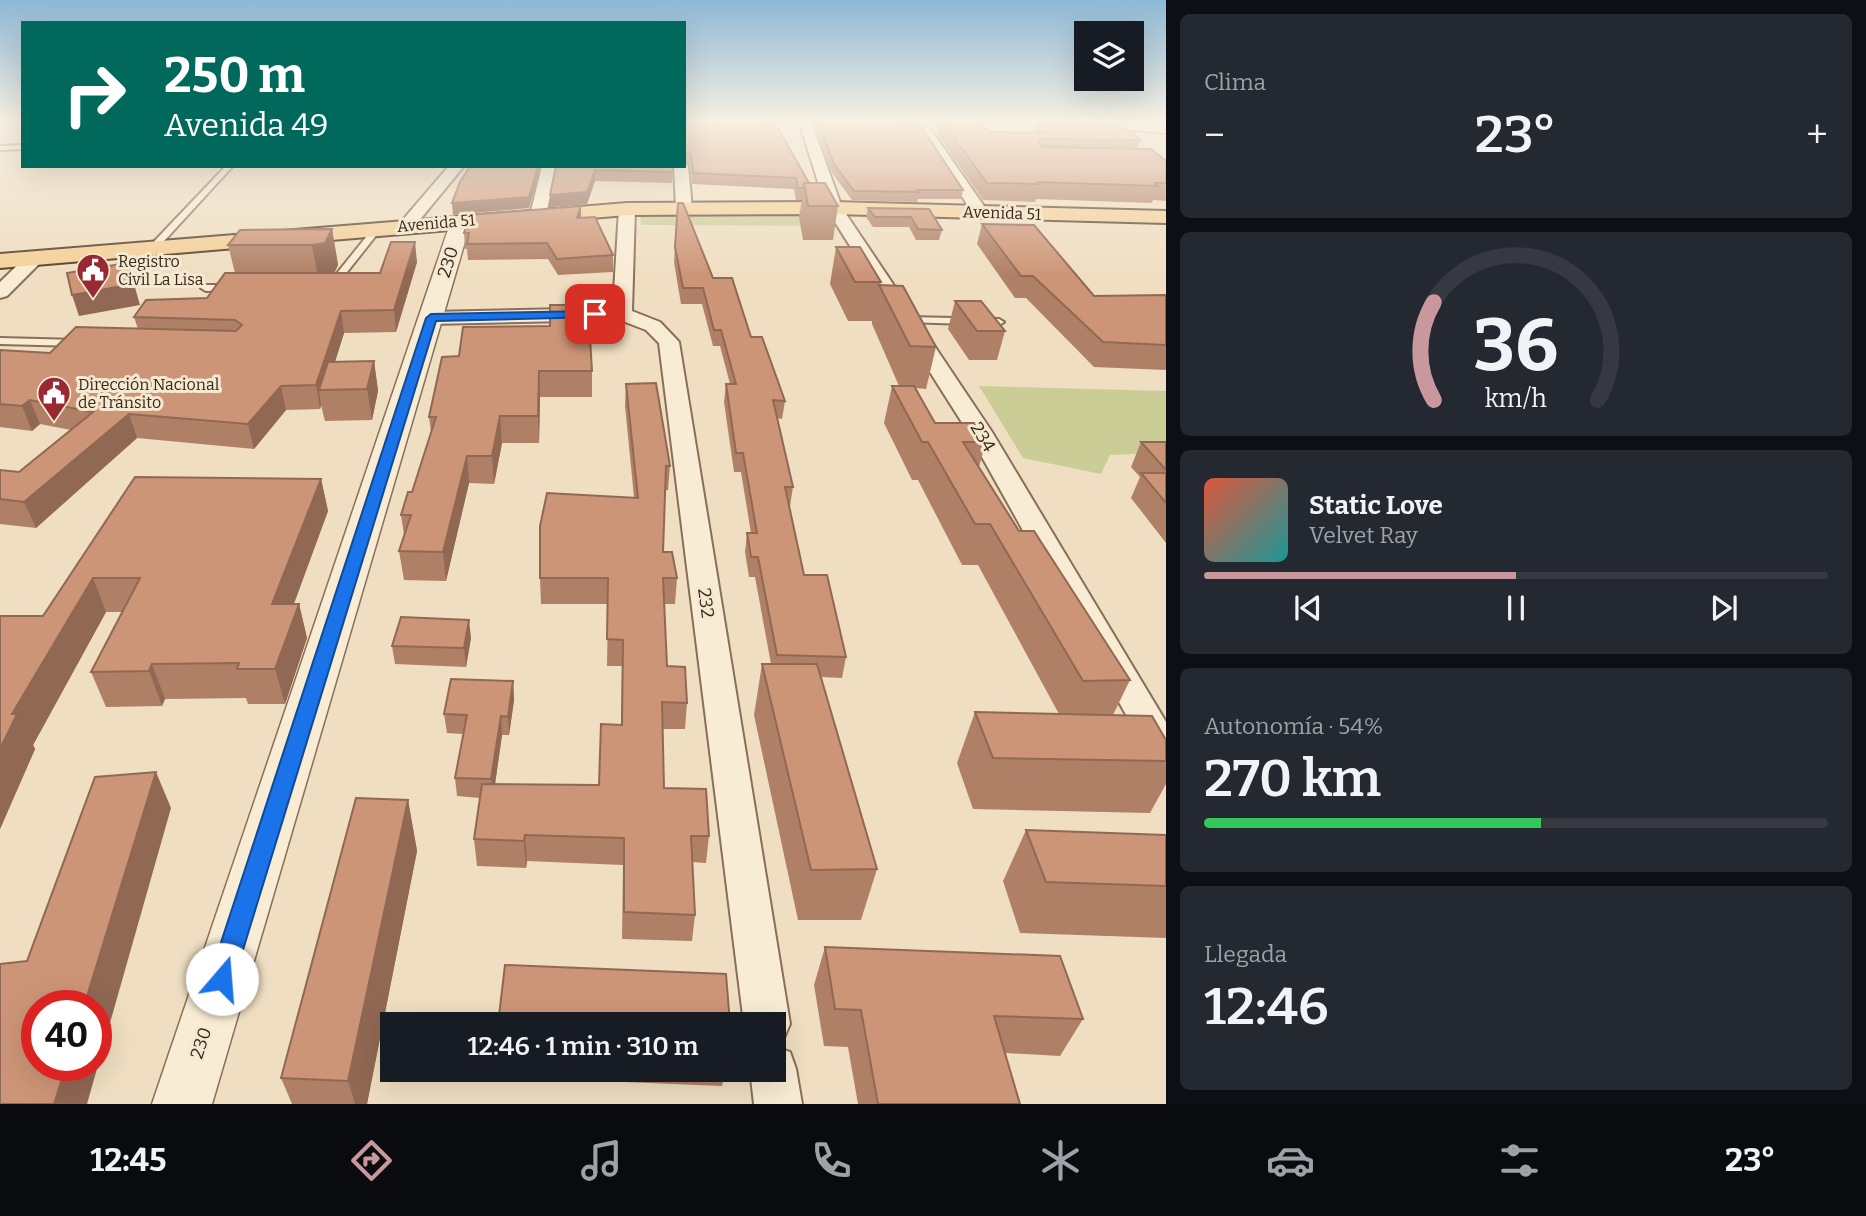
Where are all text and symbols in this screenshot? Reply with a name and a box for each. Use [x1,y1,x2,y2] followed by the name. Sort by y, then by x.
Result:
[1074,21,1144,91] map controls
[1074,21,1144,91] button: layers
[164,46,305,105] text: 250 m
[49,49,140,140] icon: right
[1204,68,1266,96] text: Clima
[1475,103,1557,166] text: 23°
[164,106,329,144] text: Avenida 49
[1204,112,1225,158] text: −
[1806,112,1828,158] text: +
[962,202,1042,224] street label: Avenida 51
[396,210,476,236] street label: Avenida 51
[433,244,463,280] street label: 230
[74,251,112,300] public building icon: Registro Civil La Lisa
[118,252,204,289] place label: Registro Civil La Lisa
[565,284,625,344] pin
[576,295,614,333] icon: arrive
[1474,302,1558,389] text: 36
[35,374,73,423] public building icon: Dirección Nacional de Tránsito
[78,375,220,412] place label: Dirección Nacional de Tránsito
[1485,384,1547,414] text: km/h
[966,418,1001,456] street label: 234
[1309,490,1443,521] text: Static Love
[1309,521,1418,549] text: Velvet Ray
[693,587,719,619] street label: 232
[1289,589,1327,627] icon: previous
[1497,589,1535,627] icon: pause
[1705,589,1743,627] icon: next
[1204,712,1383,740] text: Autonomía · 54%
[1204,747,1381,810] text: 270 km
[1204,940,1287,968] text: Llegada
[185,942,259,1016] position arrow
[1204,975,1329,1038] text: 12:46
[21,990,112,1081] speed limit sign: 40
[186,1025,216,1061] street label: 230
[467,1031,699,1062] text: 12:46 · 1 min · 310 m
[347,1136,396,1185] icon: directions
[577,1136,626,1185] icon: music
[807,1136,856,1185] icon: phone
[1036,1136,1085,1185] icon: climate
[1266,1136,1315,1185] icon: car
[1495,1136,1544,1185] icon: filters
[90,1141,167,1179] text: 12:45
[1725,1141,1776,1179] text: 23°

